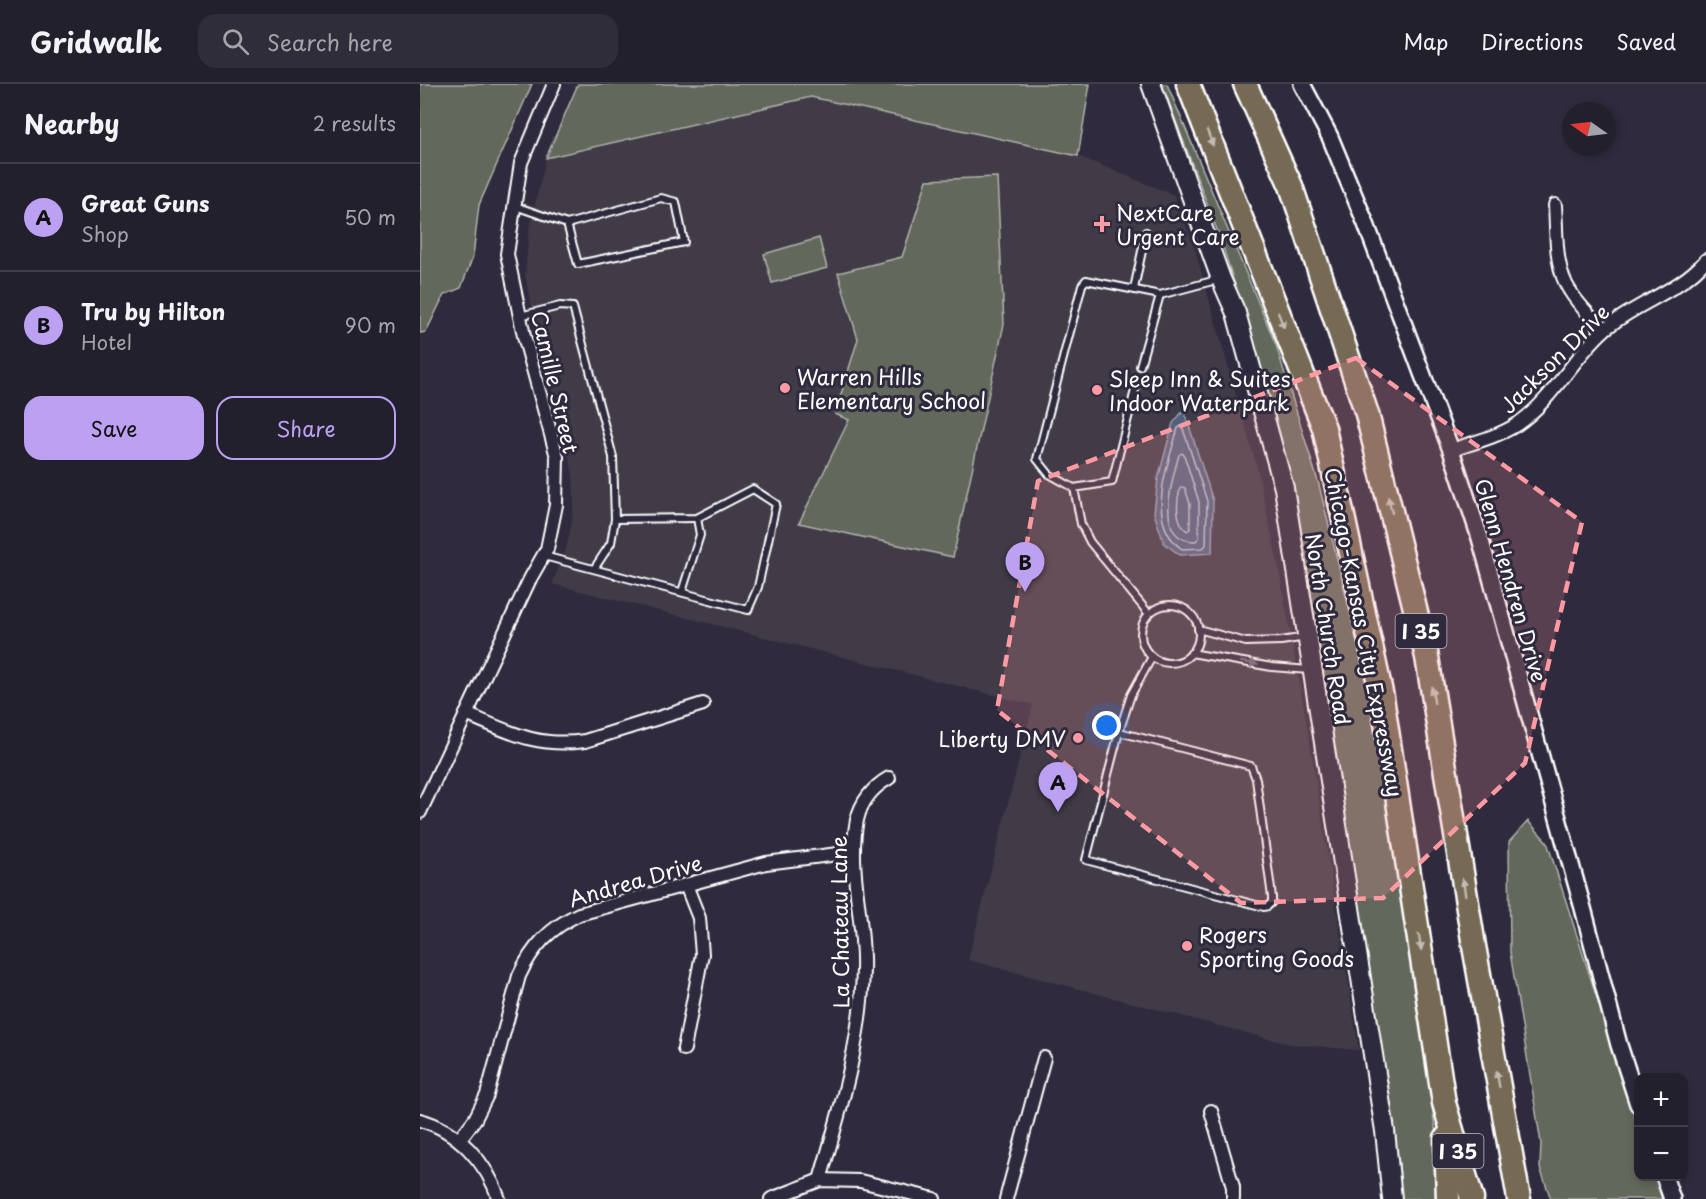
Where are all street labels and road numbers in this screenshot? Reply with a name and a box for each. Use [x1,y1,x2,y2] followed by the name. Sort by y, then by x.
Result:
[1492,296,1616,420] street label: Jackson Drive
[524,307,588,457] street label: Camille Street
[1317,464,1413,800] street label: Chicago-Kansas City Expressway
[1468,474,1556,686] street label: Glenn Hendren Drive
[1298,531,1360,727] street label: North Church Road
[1396,614,1446,648] road number: I 35
[821,835,857,1009] street label: La Chateau Lane
[565,846,705,914] street label: Andrea Drive
[1432,1134,1484,1168] road number: I 35

